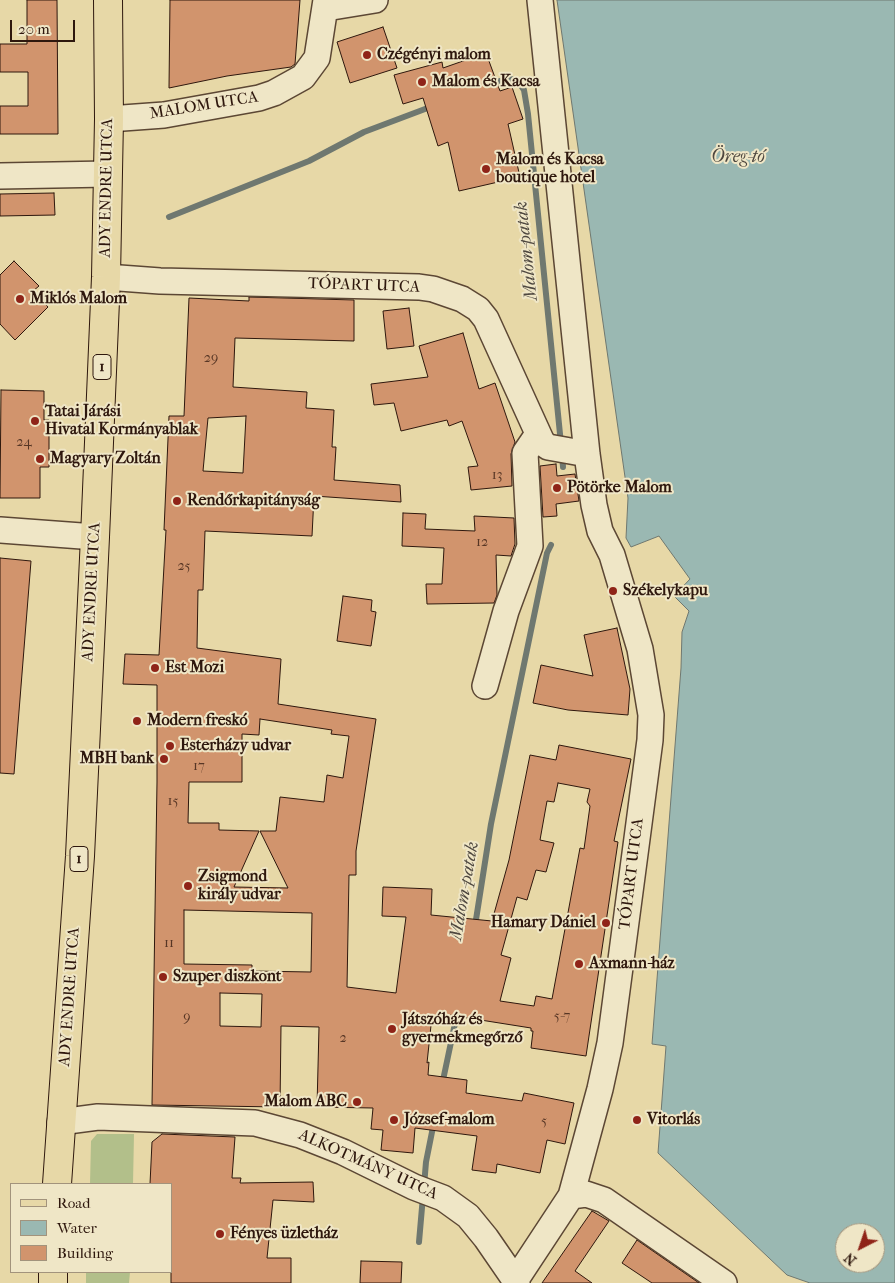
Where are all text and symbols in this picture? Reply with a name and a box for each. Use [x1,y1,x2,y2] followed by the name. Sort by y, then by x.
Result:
[12,10,78,42] scale bar
[18,20,50,38] text: 20 m
[377,45,491,65] place label: Czégényi malom
[361,49,373,61] marker: Czégényi malom
[432,72,540,92] place label: Malom és Kacsa
[416,76,428,88] marker: Malom és Kacsa
[148,88,260,124] street label: MALOM UTCA
[96,118,118,258] street label: ADY ENDRE UTCA
[711,147,765,169] water label: Öreg-tó
[496,150,604,188] place label: Malom és Kacsa boutique hotel
[480,163,492,175] marker: Malom és Kacsa boutique hotel
[511,200,543,302] water label: Malom-patak
[308,274,420,298] street label: TÓPART UTCA
[30,289,127,309] place label: Miklós Malom
[14,293,26,305] marker: Miklós Malom
[204,351,218,367] house number: 29
[93,354,111,380] road number: 1
[45,402,198,440] place label: Tatai Járási Hivatal Kormányablak
[29,415,41,427] marker: Tatai Járási Hivatal Kormányablak
[16,435,32,451] house number: 24
[50,449,161,469] place label: Magyary Zoltán
[34,453,46,465] marker: Magyary Zoltán
[492,468,502,484] house number: 13
[567,478,672,498] place label: Pötörke Malom
[551,482,563,494] marker: Pötörke Malom
[187,491,320,511] place label: Rendőrkapitányság
[171,495,183,507] marker: Rendőrkapitányság
[79,522,105,662] street label: ADY ENDRE UTCA
[476,535,488,551] house number: 12
[177,559,191,575] house number: 25
[623,581,708,601] place label: Székelykapu
[607,585,619,597] marker: Székelykapu
[165,658,224,678] place label: Est Mozi
[149,662,161,674] marker: Est Mozi
[147,711,248,731] place label: Modern freskó
[131,715,143,727] marker: Modern freskó
[180,736,291,756] place label: Esterházy udvar
[164,740,176,752] marker: Esterházy udvar
[80,749,154,769] place label: MBH bank
[158,753,170,765] marker: MBH bank
[193,759,205,775] house number: 17
[168,794,178,810] house number: 15
[616,817,648,931] street label: TÓPART UTCA
[446,840,484,942] water label: Malom-patak
[70,846,88,872] road number: 1
[198,867,281,905] place label: Zsigmond király udvar
[182,880,194,892] marker: Zsigmond király udvar
[491,913,596,933] place label: Hamary Dániel
[600,917,612,929] marker: Hamary Dániel
[56,927,84,1067] street label: ADY ENDRE UTCA
[164,936,174,952] house number: 11
[589,954,675,974] place label: Axmann-ház
[573,958,585,970] marker: Axmann-ház
[173,967,282,987] place label: Szuper diszkont
[157,971,169,983] marker: Szuper diszkont
[554,1009,570,1025] house number: 5-7
[183,1010,191,1026] house number: 9
[402,1010,522,1048] place label: Játszóház és gyermekmegőrző
[386,1023,398,1035] marker: Játszóház és gyermekmegőrző
[339,1031,347,1047] house number: 2
[264,1092,347,1112] place label: Malom ABC
[351,1096,363,1108] marker: Malom ABC
[404,1110,494,1130] place label: József-malom
[647,1110,700,1130] place label: Vitorlás
[388,1114,400,1126] marker: József-malom
[541,1114,547,1130] house number: 5
[631,1114,643,1126] marker: Vitorlás
[295,1126,441,1204] street label: ALKOTMÁNY UTCA
[10,1183,172,1273] legend
[57,1194,90,1212] text: Road
[57,1219,97,1237] text: Water
[835,1223,885,1273] north arrow
[230,1224,338,1244] place label: Fényes üzletház
[214,1228,226,1240] marker: Fényes üzletház
[57,1244,113,1262] text: Building
[841,1249,860,1269] text: N

